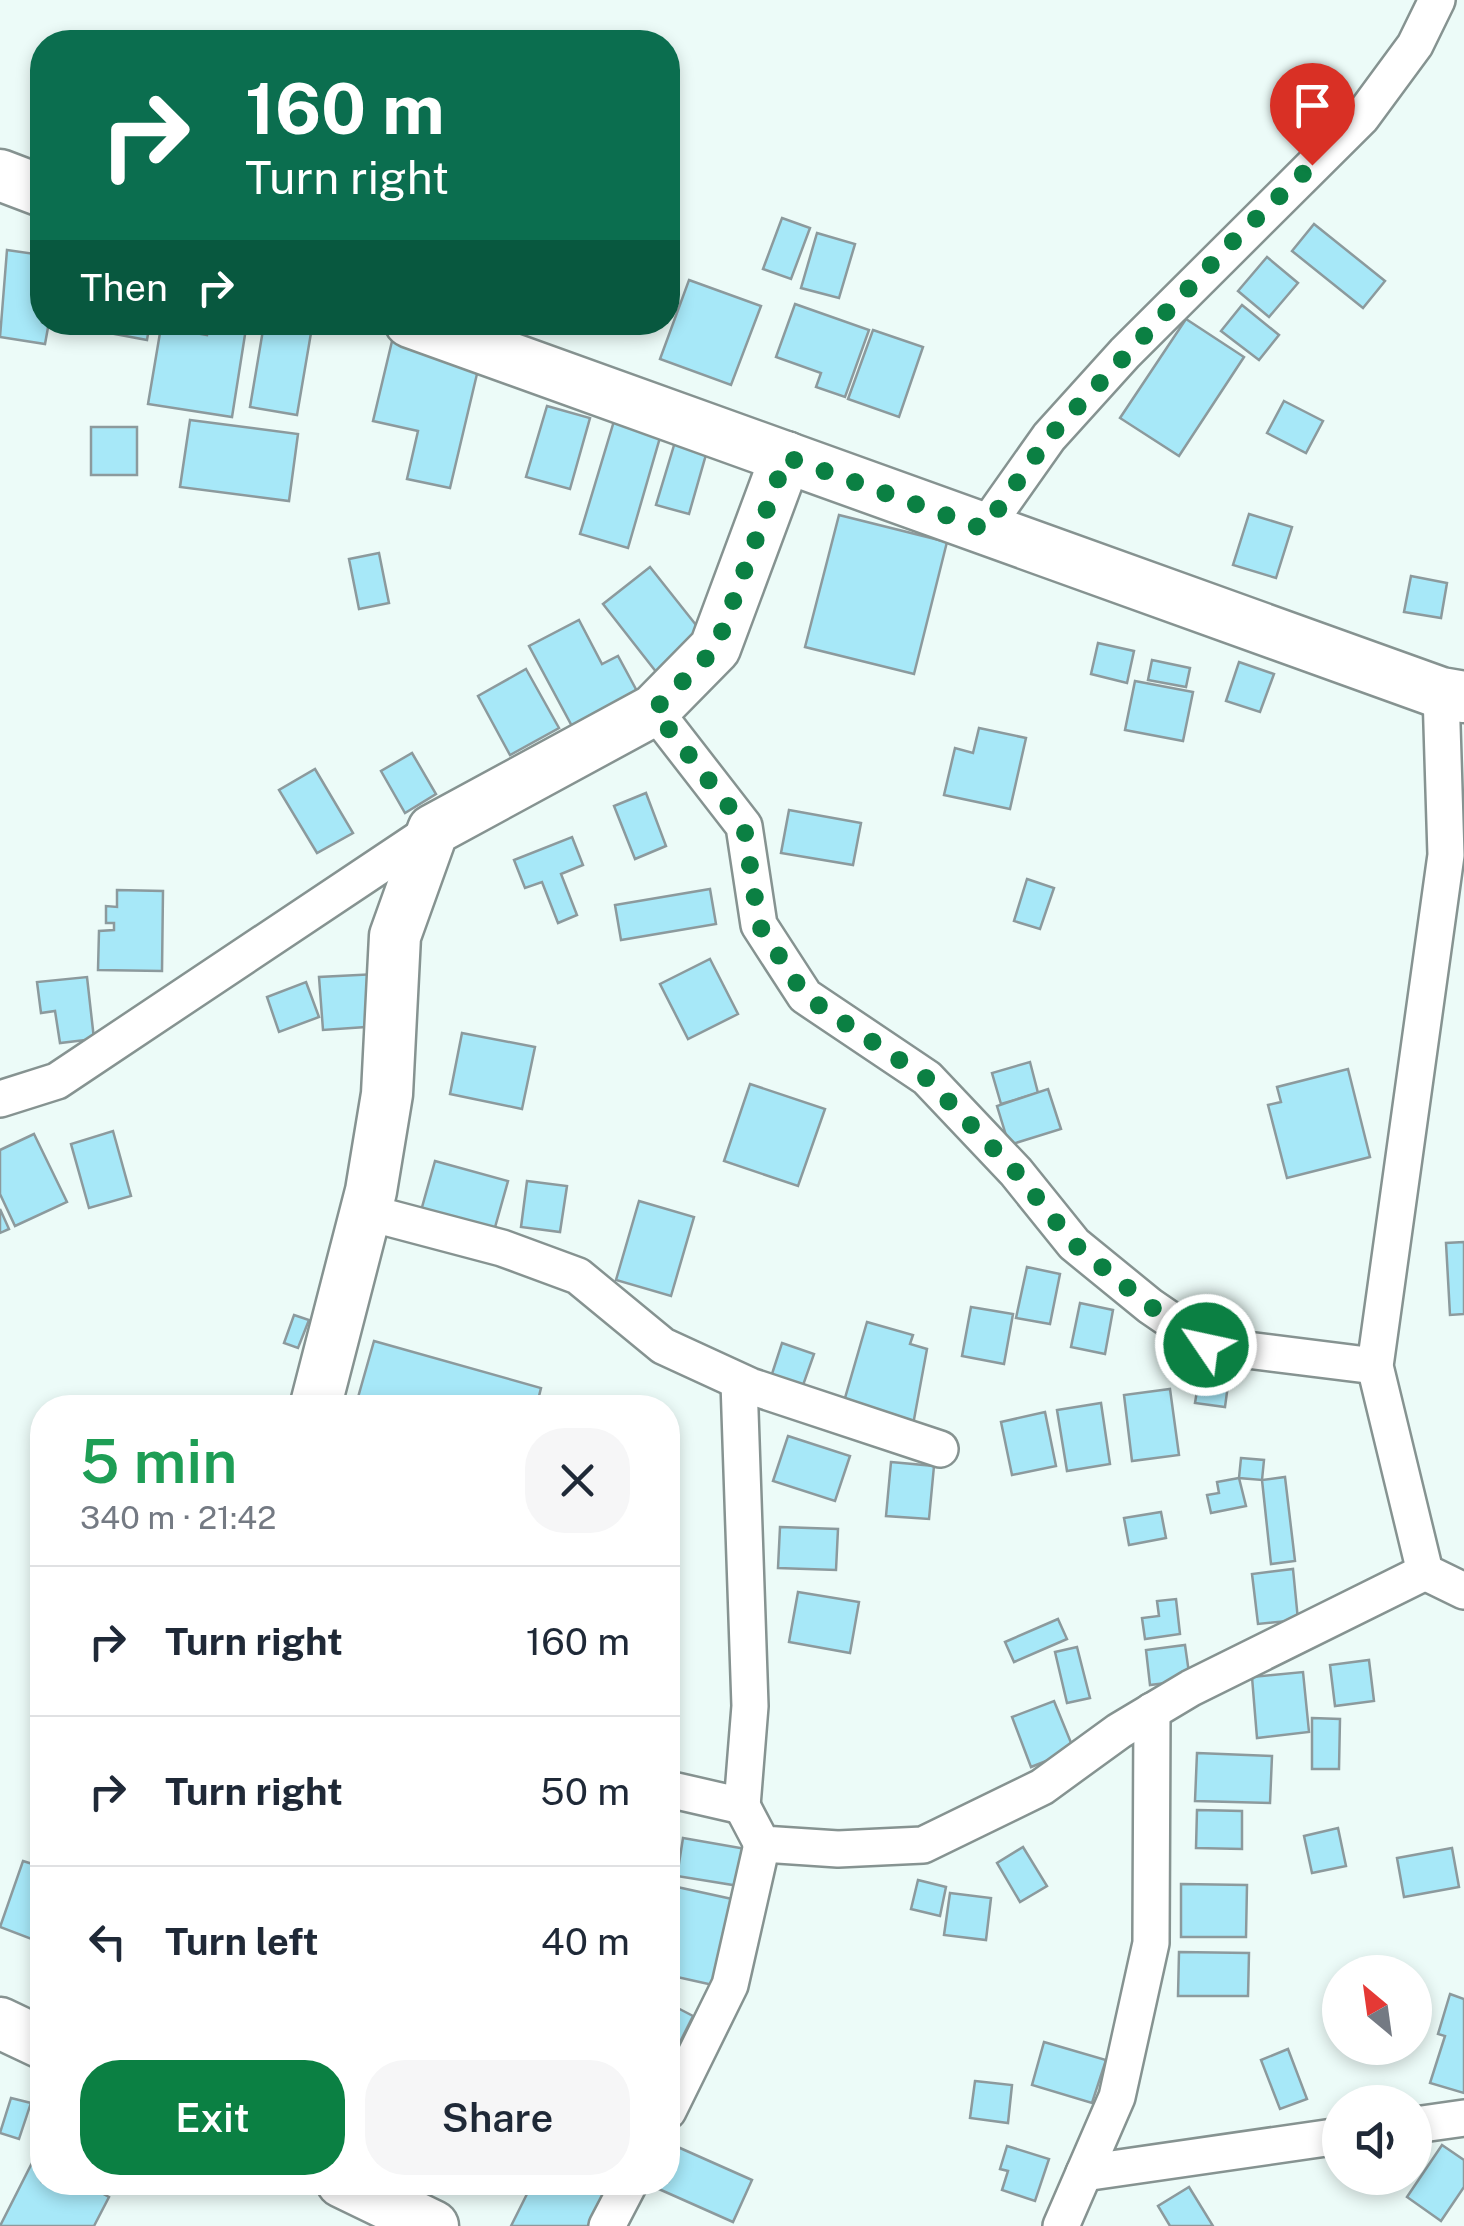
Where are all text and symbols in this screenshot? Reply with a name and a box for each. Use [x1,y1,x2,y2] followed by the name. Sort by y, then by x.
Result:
[1270,63,1355,166] pin
[245,67,445,150] text: 160 m
[80,70,210,200] icon: right
[1285,78,1340,133] icon: arrive
[245,151,449,204] text: Turn right
[188,260,243,315] icon: right
[80,265,168,310] text: Then
[1154,1293,1258,1397] position arrow
[80,1426,237,1497] text: 5 min
[525,1428,630,1533] button: close
[80,1499,276,1536] text: 340 m · 21:42
[80,1614,135,1669] icon: right
[165,1619,343,1664] text: Turn right
[526,1619,630,1664] text: 160 m
[80,1764,135,1819] icon: right
[165,1769,343,1814] text: Turn right
[540,1769,630,1814] text: 50 m
[80,1914,135,1969] icon: left
[165,1919,319,1964] text: Turn left
[541,1919,630,1964] text: 40 m
[1322,1955,1432,2065] north arrow
[1322,1955,1432,2195] map controls
[80,2060,345,2175] button: Exit
[365,2060,630,2175] button: Share
[1322,2085,1432,2195] button: sound

